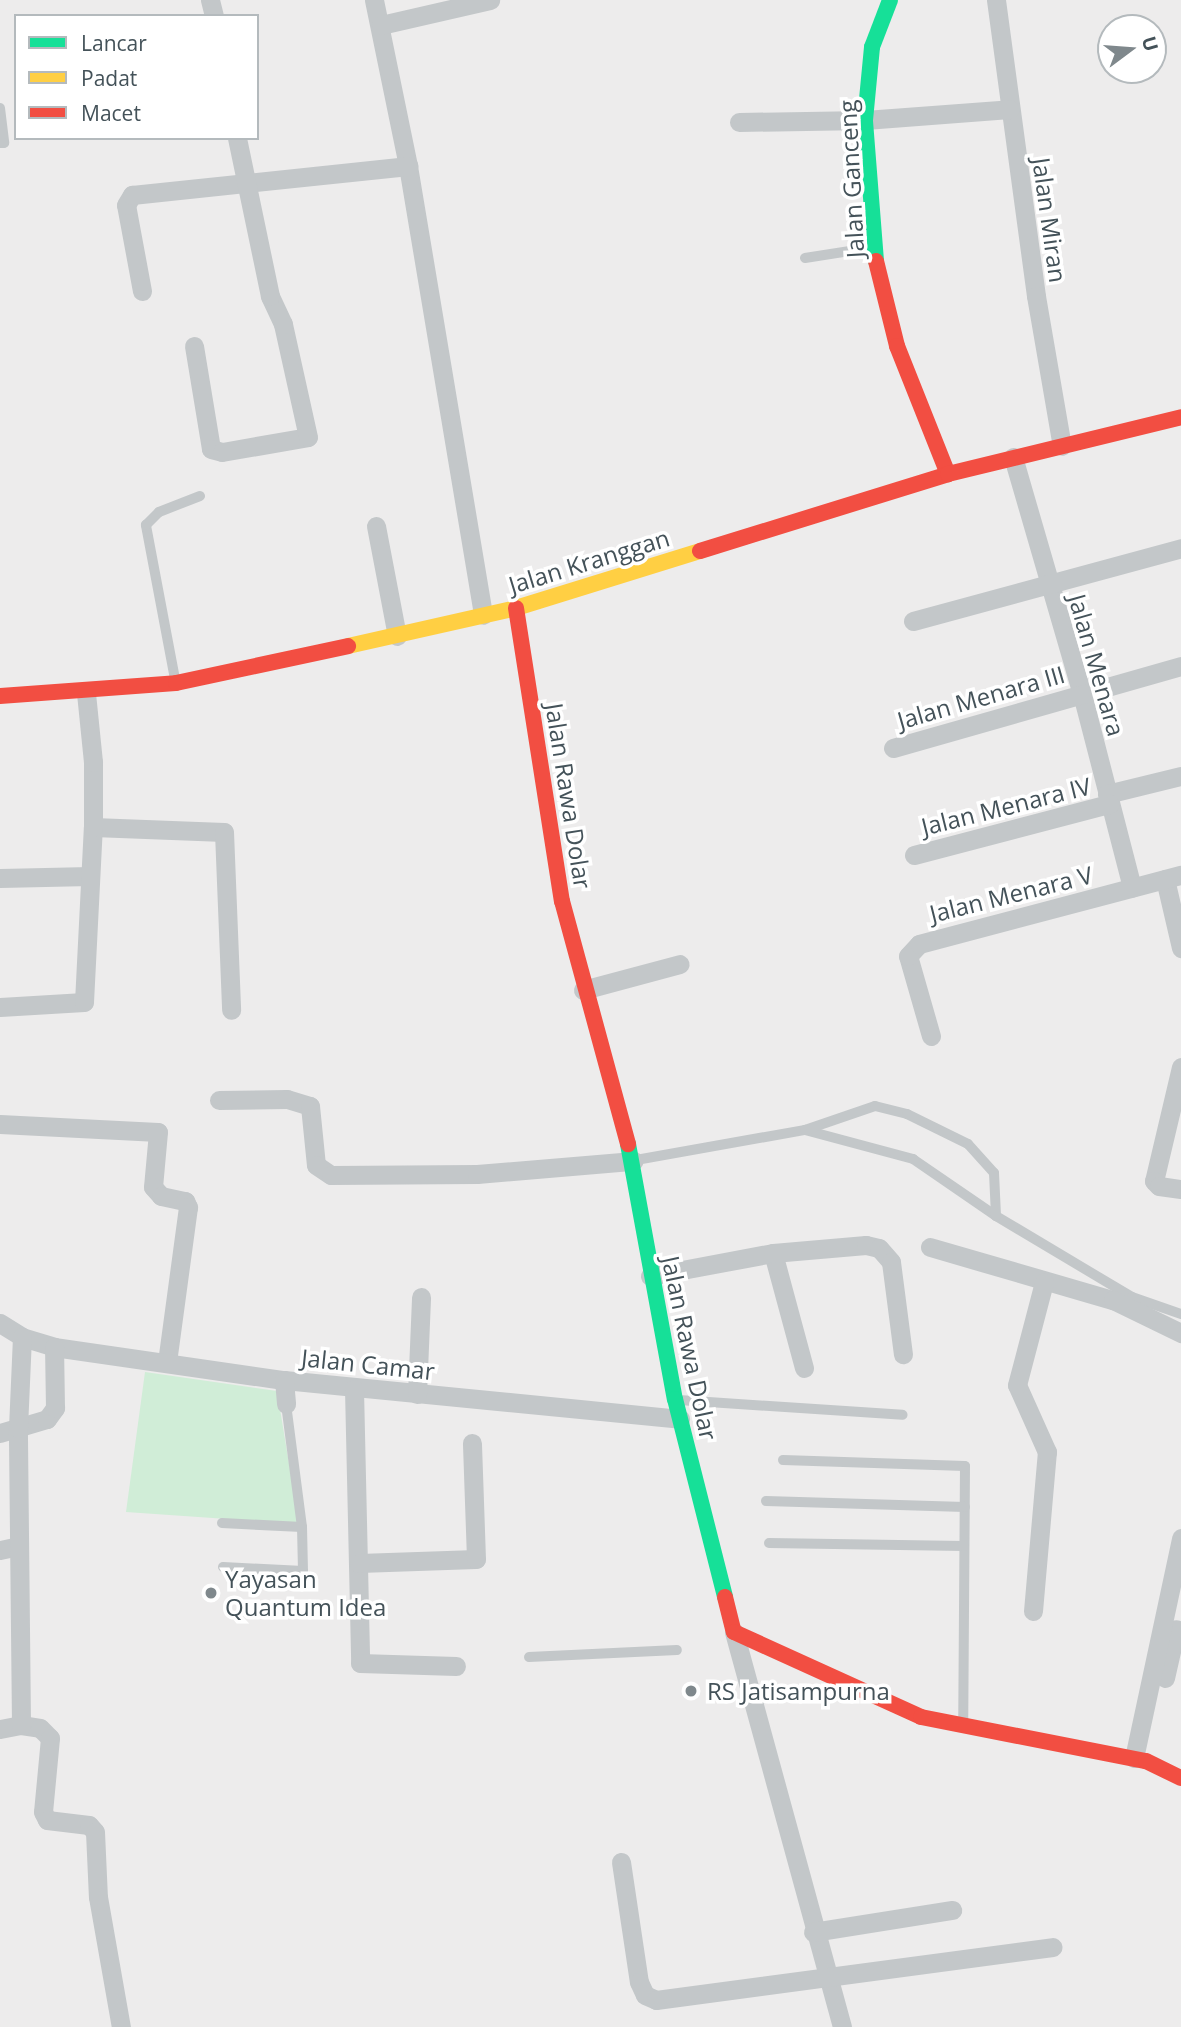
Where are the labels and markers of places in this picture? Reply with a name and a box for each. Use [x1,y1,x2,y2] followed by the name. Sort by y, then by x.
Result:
[225,1565,386,1621] place label: Yayasan Quantum Idea
[203,1585,219,1601] marker: Yayasan Quantum Idea
[707,1677,890,1705] place label: RS Jatisampurna
[681,1681,701,1701] marker: RS Jatisampurna

